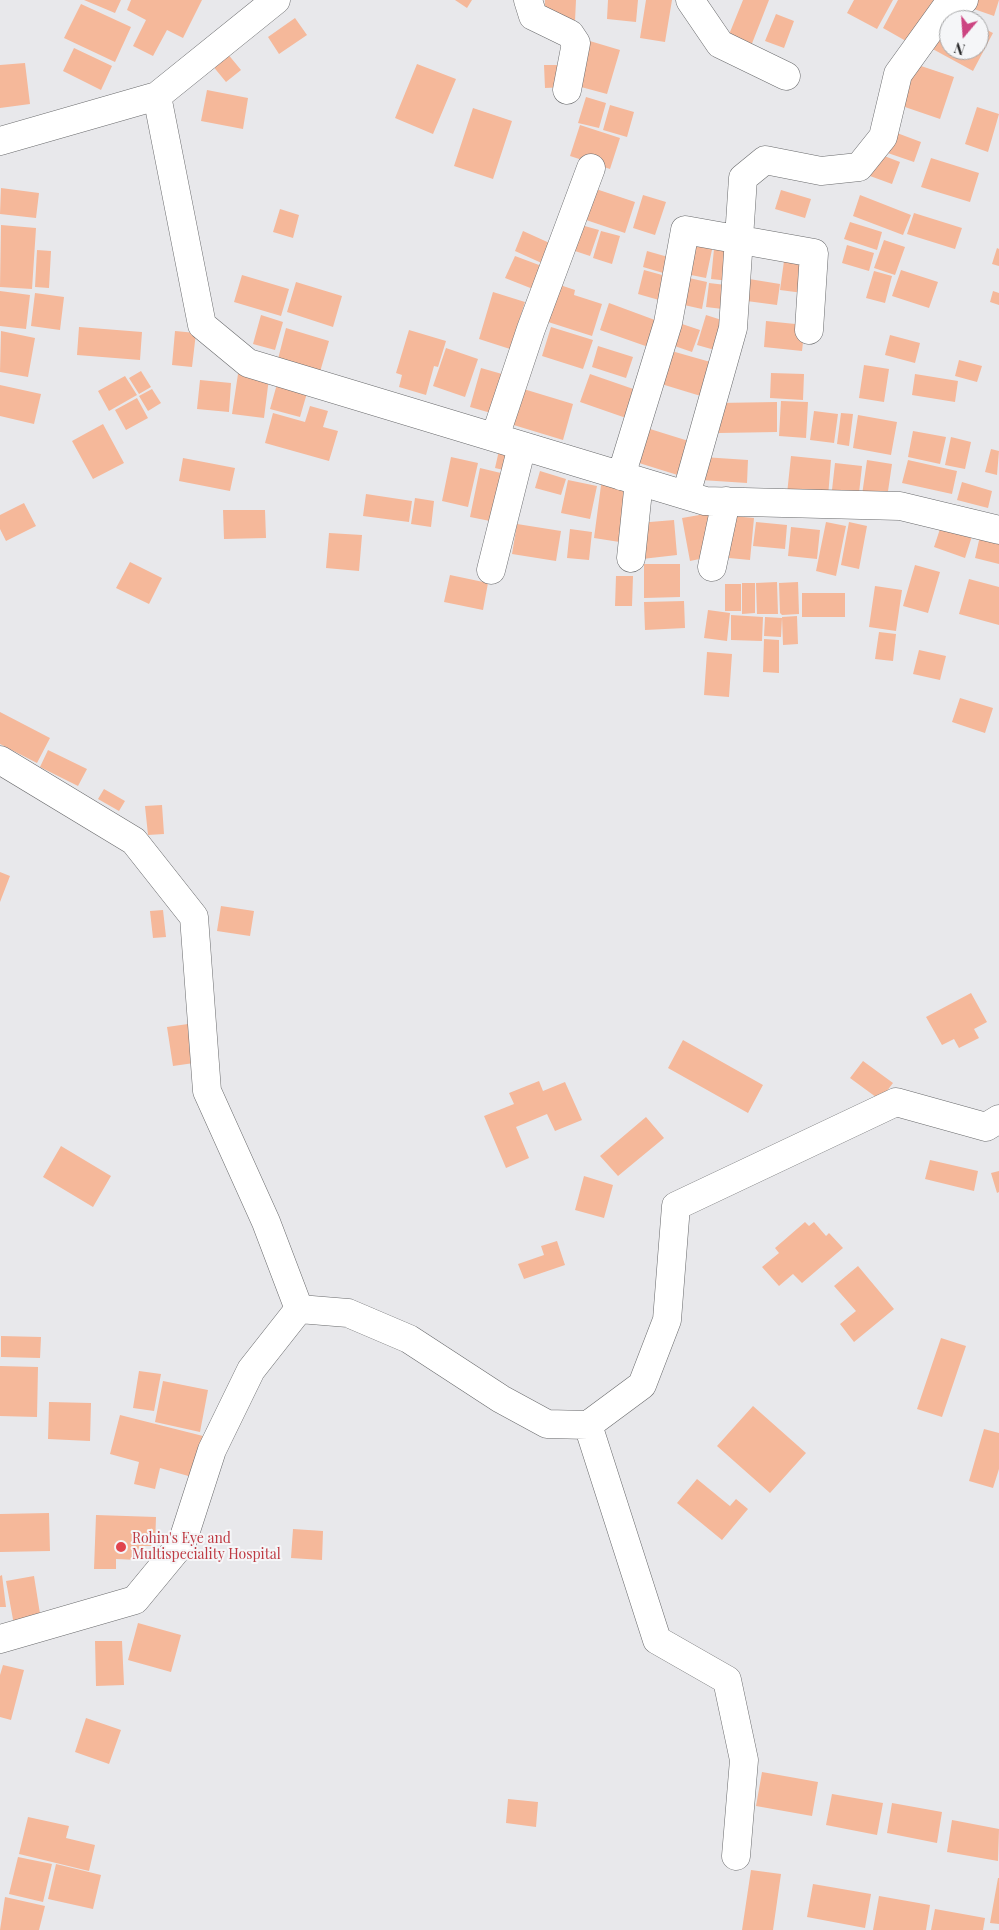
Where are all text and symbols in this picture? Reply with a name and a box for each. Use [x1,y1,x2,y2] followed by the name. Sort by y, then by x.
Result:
[939,10,989,60] north arrow
[952,38,967,59] text: N
[132,1531,281,1564] place label: Rohin's Eye and Multispeciality Hospital
[114,1540,128,1554] marker: Rohin's Eye and Multispeciality Hospital

